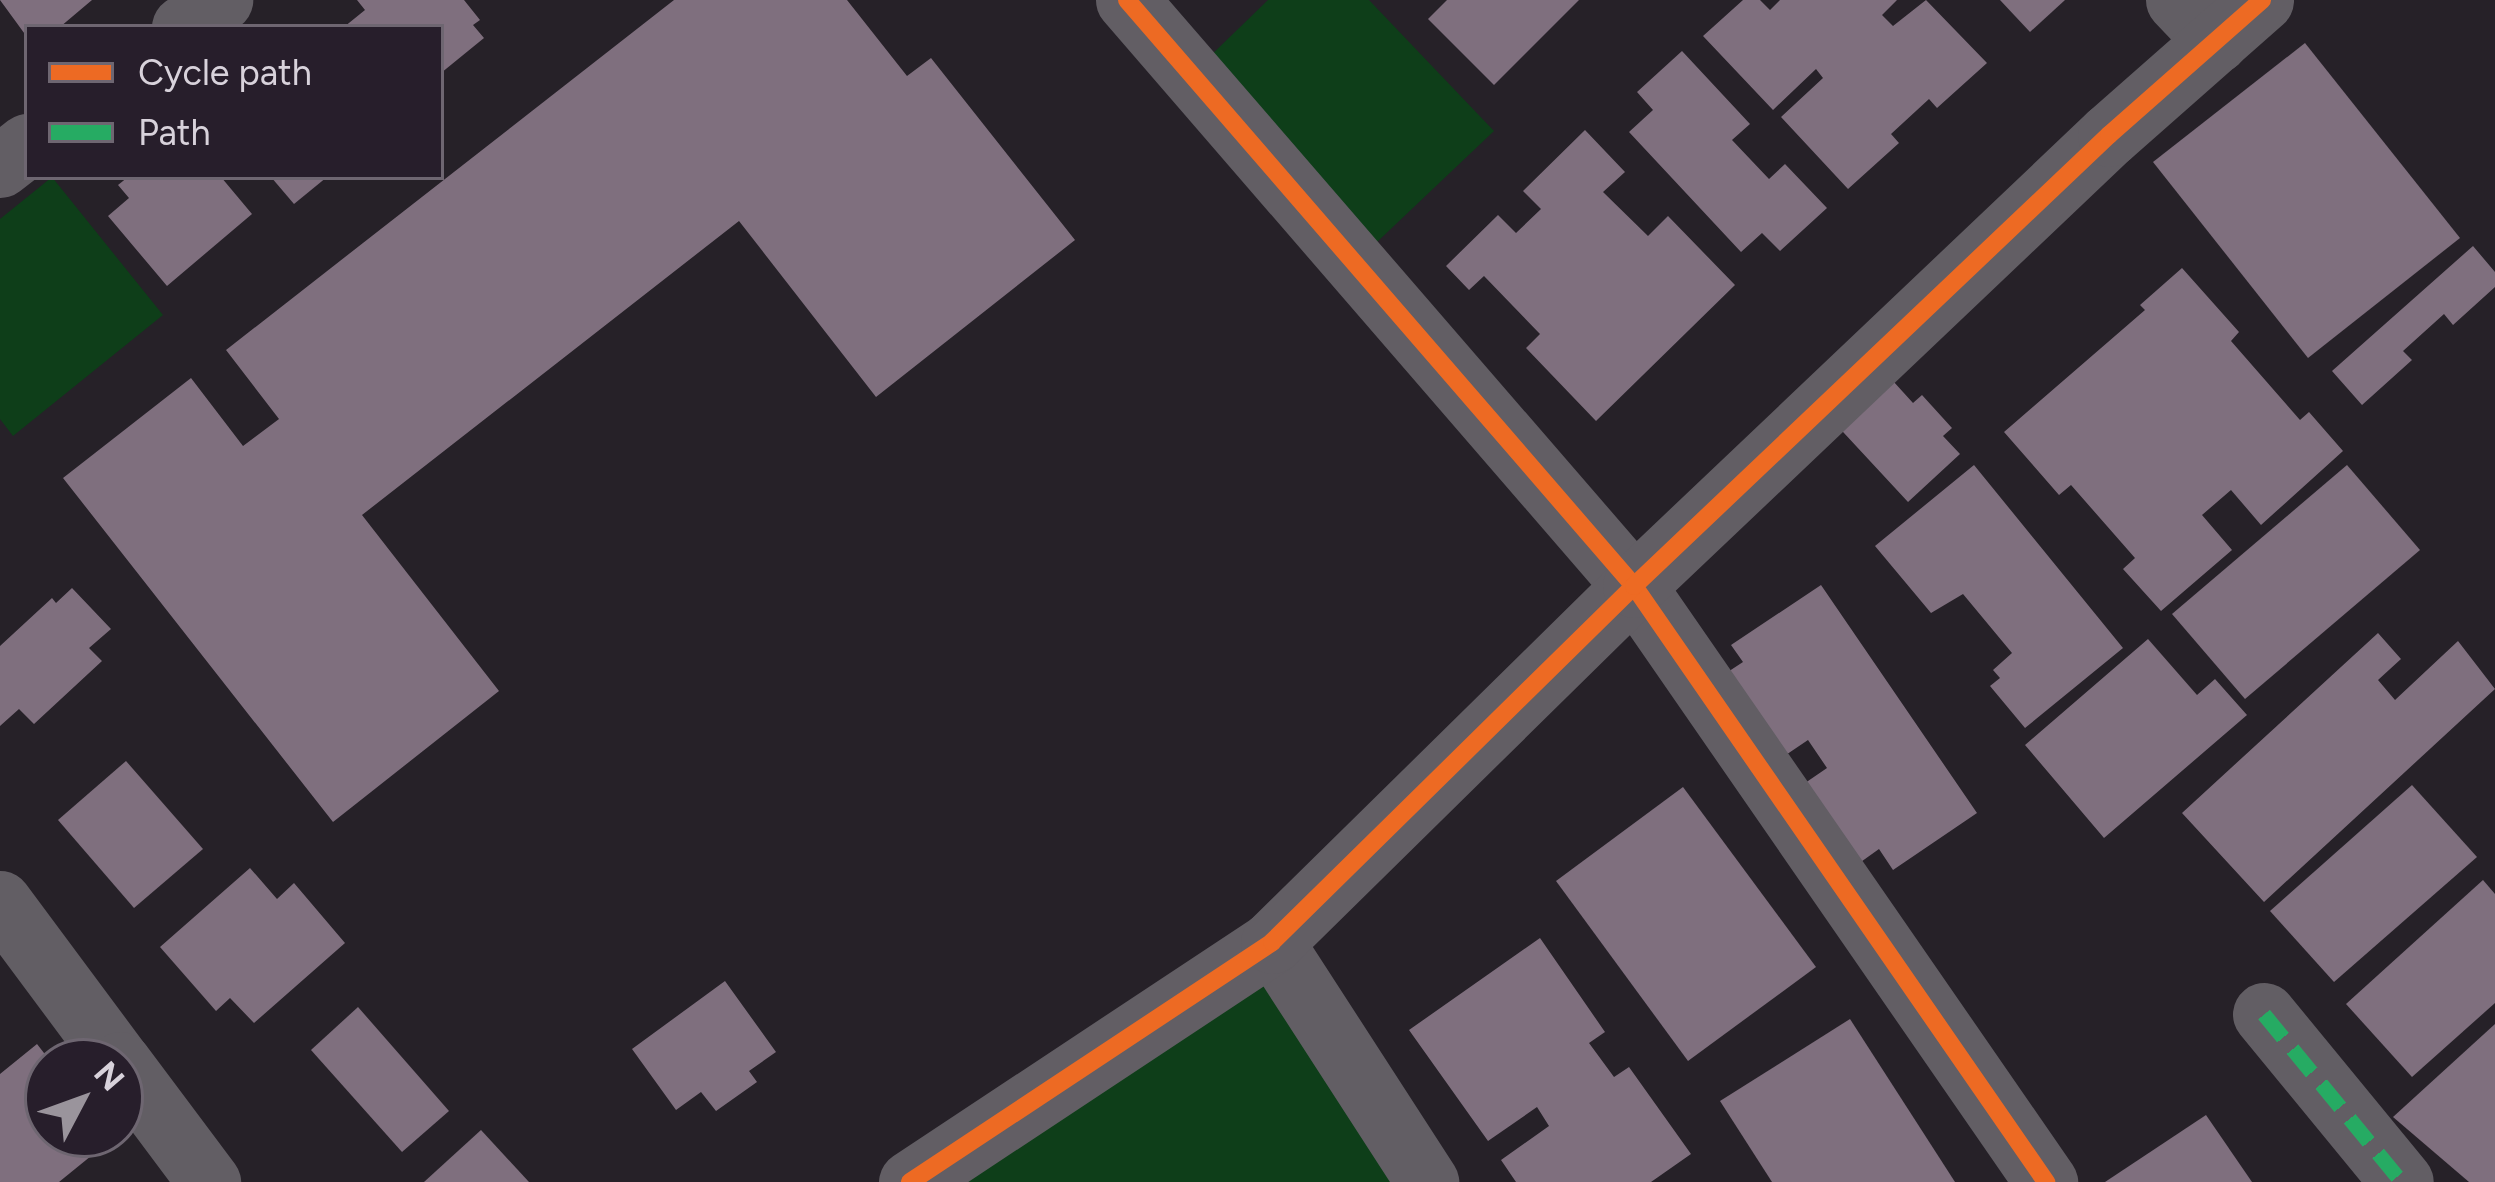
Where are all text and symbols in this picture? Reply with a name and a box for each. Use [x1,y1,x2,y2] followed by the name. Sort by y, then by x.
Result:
[24,24,444,180] legend
[138,51,312,94] text: Cycle path
[138,111,211,154] text: Path
[24,1038,144,1158] north arrow
[86,1054,132,1098] text: N

